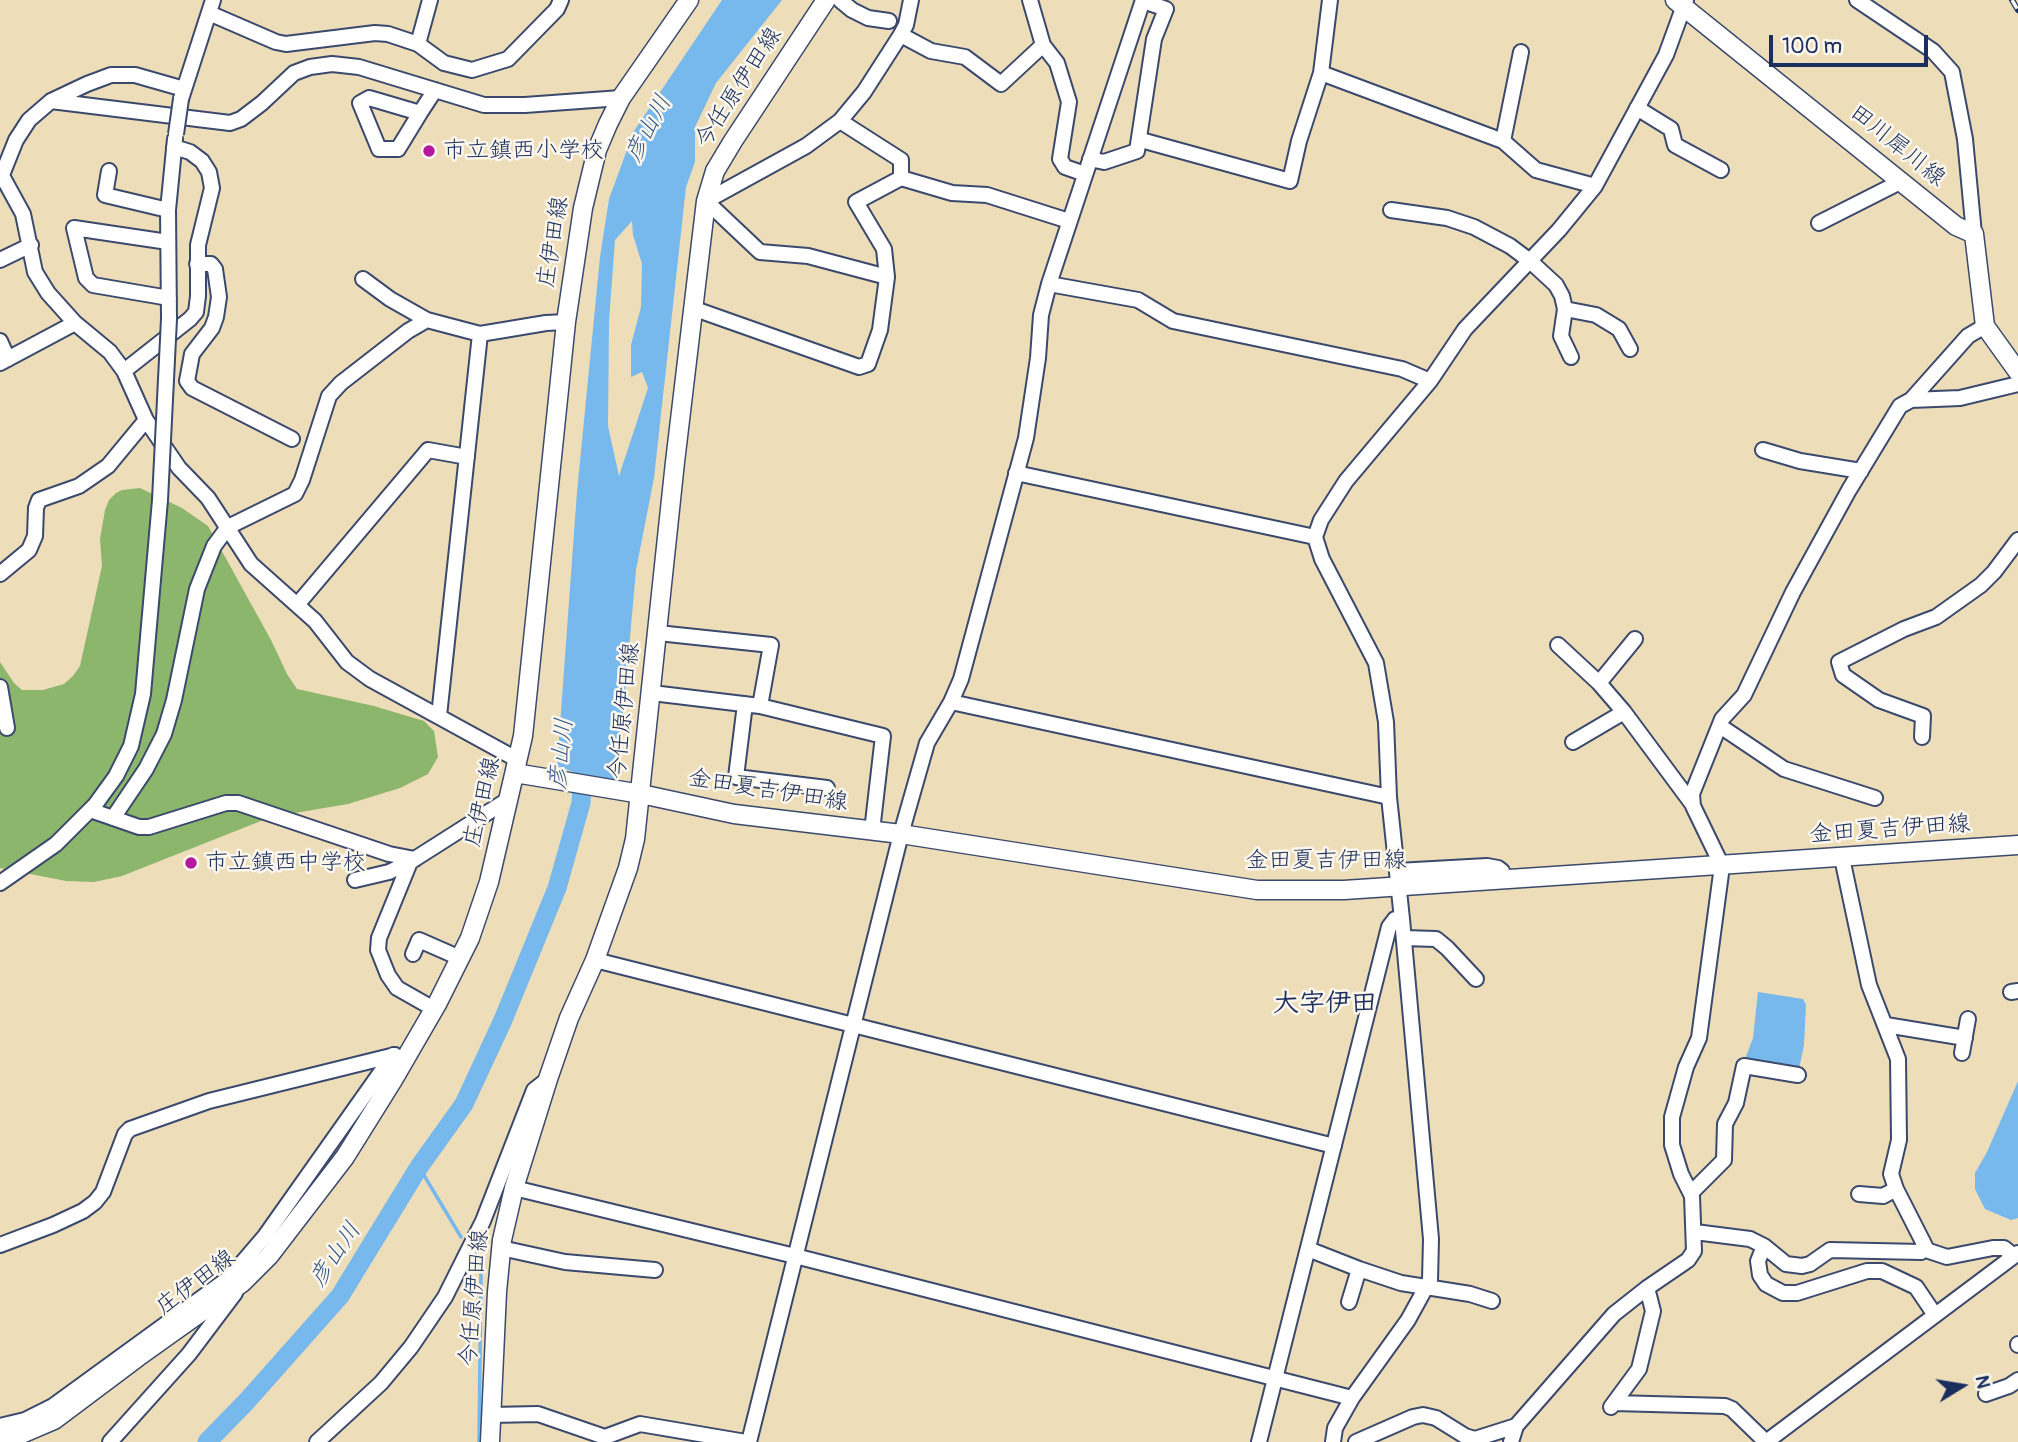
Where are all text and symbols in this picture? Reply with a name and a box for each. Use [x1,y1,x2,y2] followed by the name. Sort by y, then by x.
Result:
[1773,21,1932,65] scale bar
[690,23,788,153] street label: 今任原伊田線
[1782,33,1842,60] text: 100 m
[619,90,679,168] water label: 彦山川
[1844,99,1950,193] street label: 田川犀川線
[443,137,604,165] place label: 市立鎮西小学校
[421,143,437,159] marker: 市立鎮西小学校
[533,194,575,290] street label: 庄伊田線
[604,641,646,781] street label: 今任原伊田線
[544,717,580,791] water label: 彦山川
[459,754,507,850] street label: 庄伊田線
[686,765,850,817] street label: 金田夏吉伊田線
[1809,811,1971,849] street label: 金田夏吉伊田線
[1246,847,1406,875] street label: 金田夏吉伊田線
[205,849,366,877] place label: 市立鎮西中学校
[183,855,199,871] marker: 市立鎮西中学校
[1273,988,1377,1020] district label: 大字伊田
[304,1217,368,1293] water label: 彦山川
[455,1228,495,1368] street label: 今任原伊田線
[151,1244,241,1322] street label: 庄伊田線
[1927,1351,1997,1421] north arrow
[1970,1373,1996,1391] text: N

